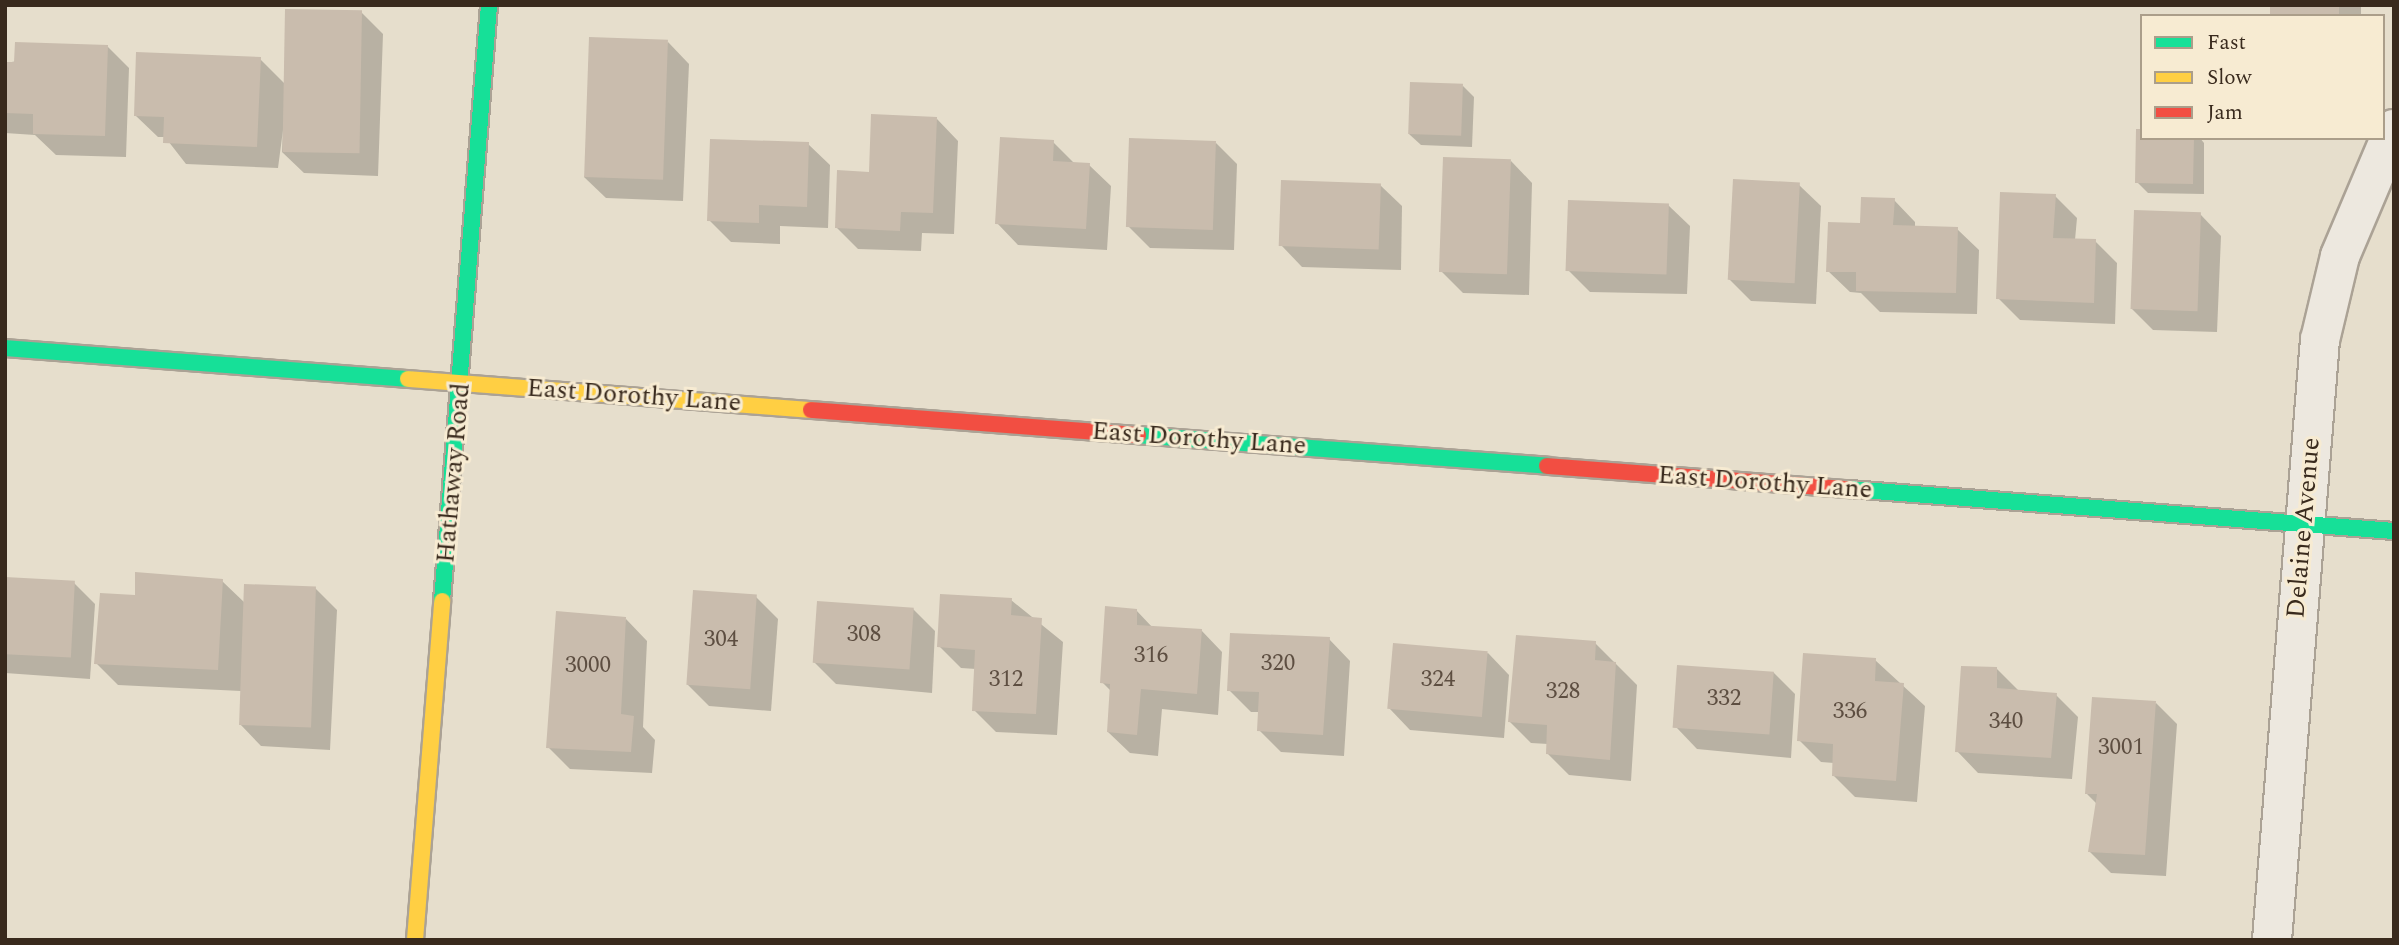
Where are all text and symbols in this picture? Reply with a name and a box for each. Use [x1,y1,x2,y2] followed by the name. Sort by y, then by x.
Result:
[2140,14,2385,140] legend
[2207,27,2246,59] text: Fast
[2207,62,2251,94] text: Slow
[2207,97,2243,129] text: Jam
[526,373,742,419] street label: East Dorothy Lane
[431,382,477,564] street label: Hathaway Road
[1091,416,1307,462] street label: East Dorothy Lane
[2281,436,2327,620] street label: Delaine Avenue
[1657,460,1873,506] street label: East Dorothy Lane
[847,621,881,649] house number: 308
[704,626,738,654] house number: 304
[1134,642,1168,670] house number: 316
[1261,650,1295,678] house number: 320
[565,652,611,680] house number: 3000
[989,666,1023,694] house number: 312
[1421,666,1455,694] house number: 324
[1546,678,1580,706] house number: 328
[1707,685,1741,713] house number: 332
[1833,698,1867,726] house number: 336
[1989,708,2023,736] house number: 340
[2098,734,2144,762] house number: 3001

